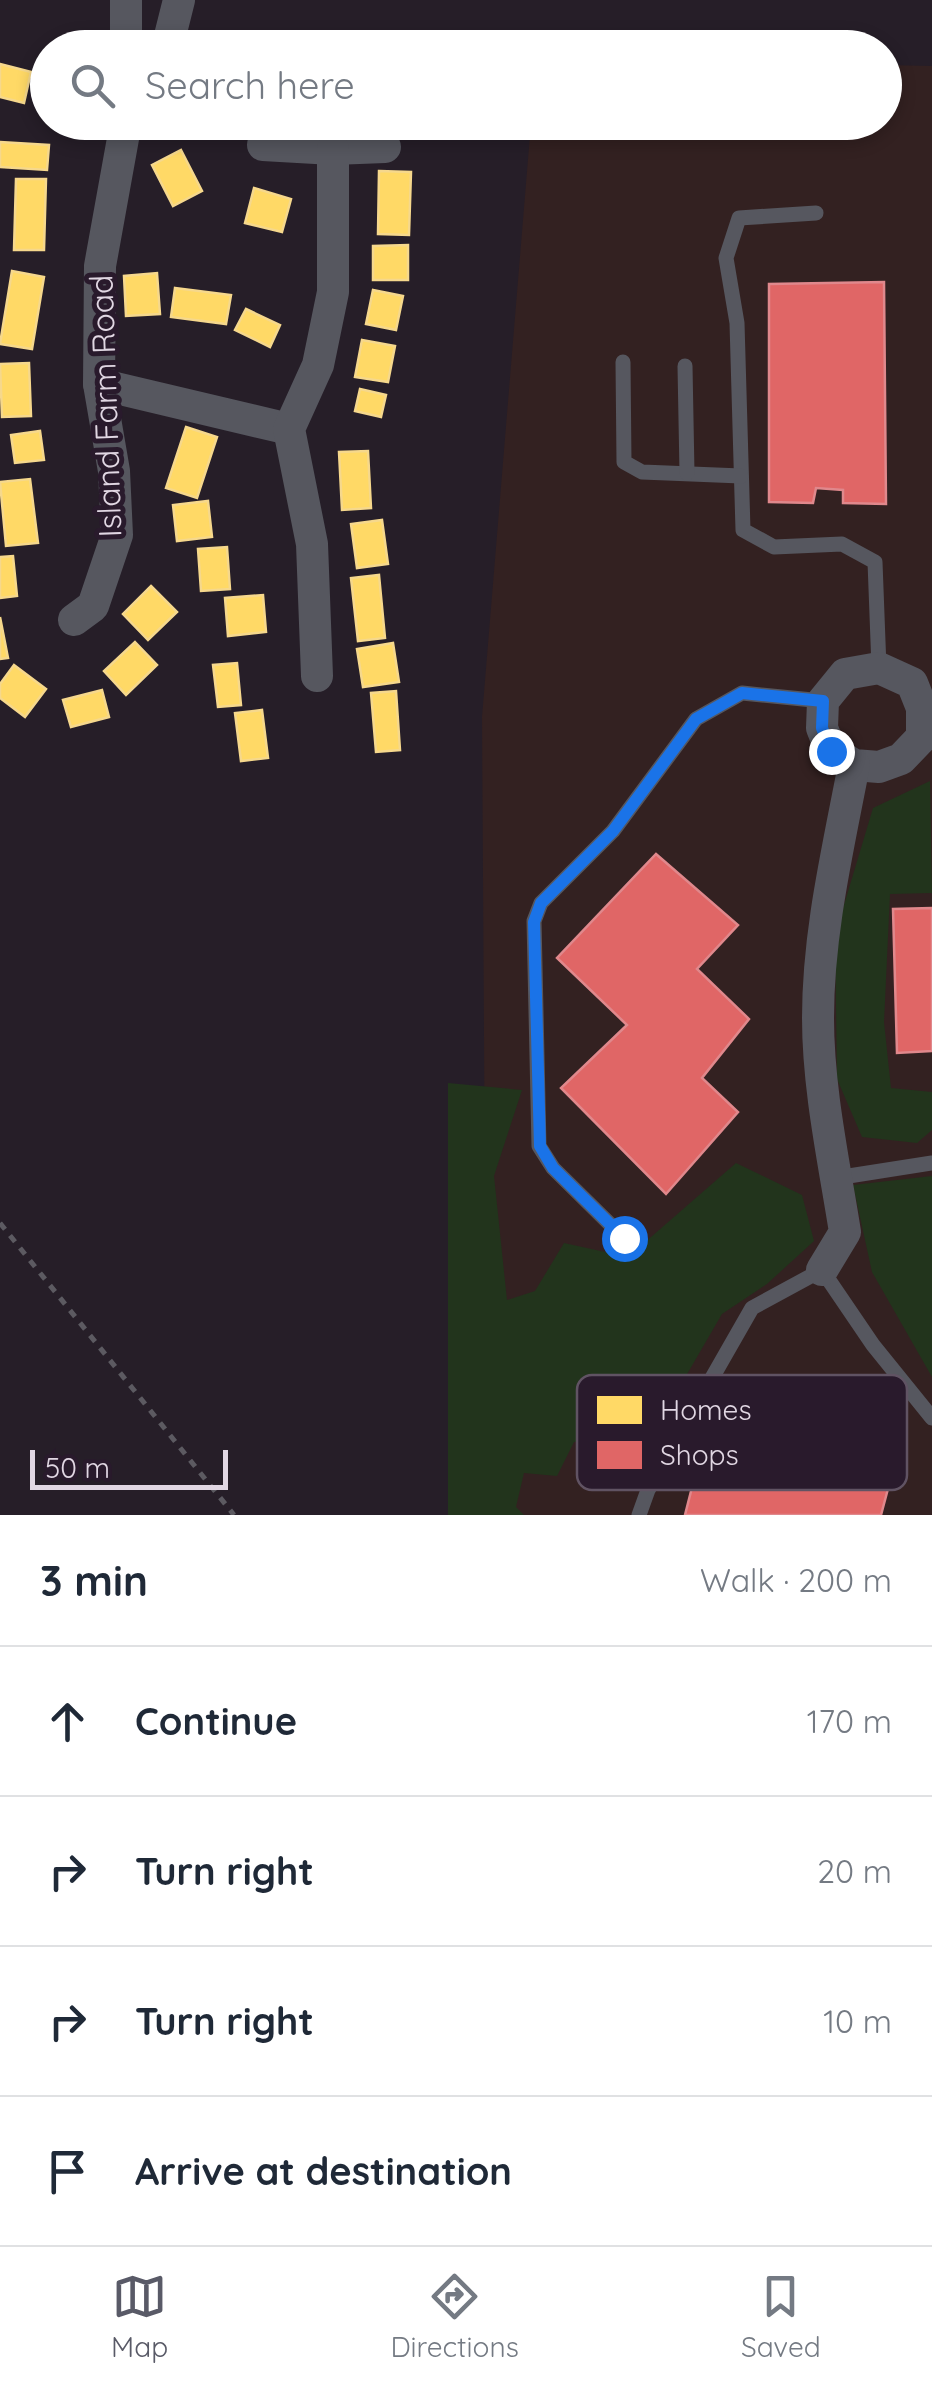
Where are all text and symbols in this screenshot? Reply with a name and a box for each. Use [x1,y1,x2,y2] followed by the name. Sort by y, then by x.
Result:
[30,30,902,140] search box
[65,58,120,113] icon: search
[145,61,355,109] text: Search here
[80,274,130,538] street label: Island Farm Road
[809,729,855,775] route end
[602,1216,648,1262] route start
[577,1375,907,1490] legend
[660,1392,752,1427] text: Homes
[660,1437,739,1472] text: Shops
[30,1445,228,1490] scale bar
[45,1450,110,1485] text: 50 m
[40,1554,148,1607] text: 3 min
[700,1560,892,1600] text: Walk · 200 m
[40,1694,95,1749] icon: ahead
[135,1697,297,1745] text: Continue
[807,1701,892,1741] text: 170 m
[40,1844,95,1899] icon: right
[135,1847,314,1895] text: Turn right
[817,1851,892,1891] text: 20 m
[40,1994,95,2049] icon: right
[135,1997,314,2045] text: Turn right
[823,2001,892,2041] text: 10 m
[40,2144,95,2199] icon: arrive
[135,2147,512,2195] text: Arrive at destination
[111,2269,168,2364] tab: Map
[390,2269,519,2364] tab: Directions
[741,2269,821,2364] tab: Saved

